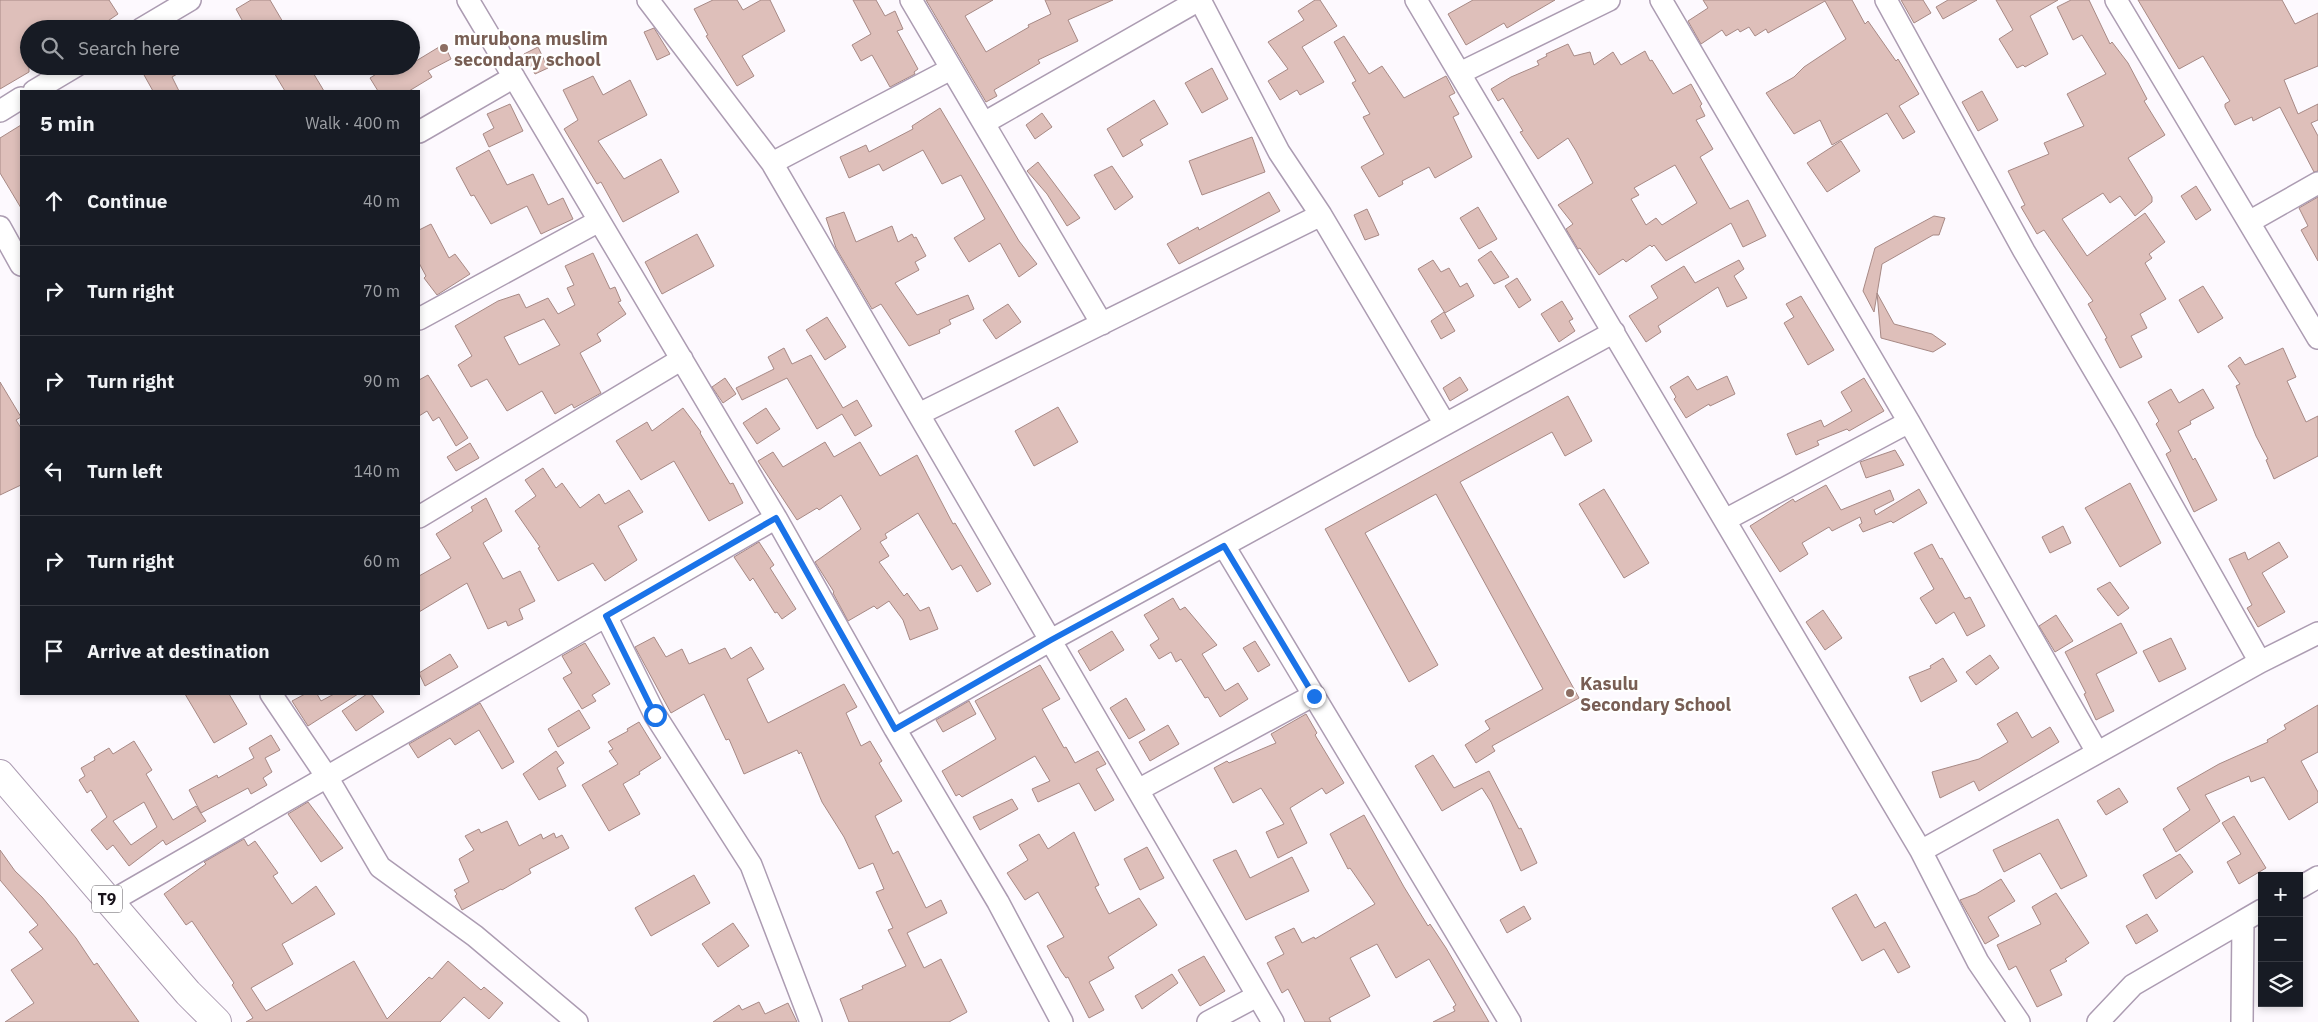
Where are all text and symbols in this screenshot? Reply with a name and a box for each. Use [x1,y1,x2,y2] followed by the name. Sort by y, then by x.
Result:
[20,20,420,75] search box
[454,27,608,71] place label: murubona muslim secondary school
[38,34,66,62] icon: search
[78,36,180,60] text: Search here
[438,42,450,54] marker: murubona muslim secondary school
[40,109,95,137] text: 5 min
[305,113,400,133] text: Walk · 400 m
[40,187,68,215] icon: ahead
[87,189,167,213] text: Continue
[363,191,400,211] text: 40 m
[40,277,68,305] icon: right
[87,279,174,303] text: Turn right
[363,281,400,301] text: 70 m
[40,367,68,395] icon: right
[87,369,174,393] text: Turn right
[363,371,400,391] text: 90 m
[40,457,68,485] icon: left
[87,459,163,483] text: Turn left
[353,461,400,481] text: 140 m
[40,547,68,575] icon: right
[87,549,174,573] text: Turn right
[363,551,400,571] text: 60 m
[40,637,68,665] icon: arrive
[87,639,270,663] text: Arrive at destination
[1580,672,1731,716] place label: Kasulu Secondary School
[1303,685,1326,708] route end
[1564,687,1576,699] marker: Kasulu Secondary School
[644,704,667,727] route start
[2258,872,2303,1007] map controls
[2258,872,2303,917] button: +
[92,886,122,912] road number: T9
[2258,917,2303,962] button: −
[2258,962,2303,1007] button: layers

